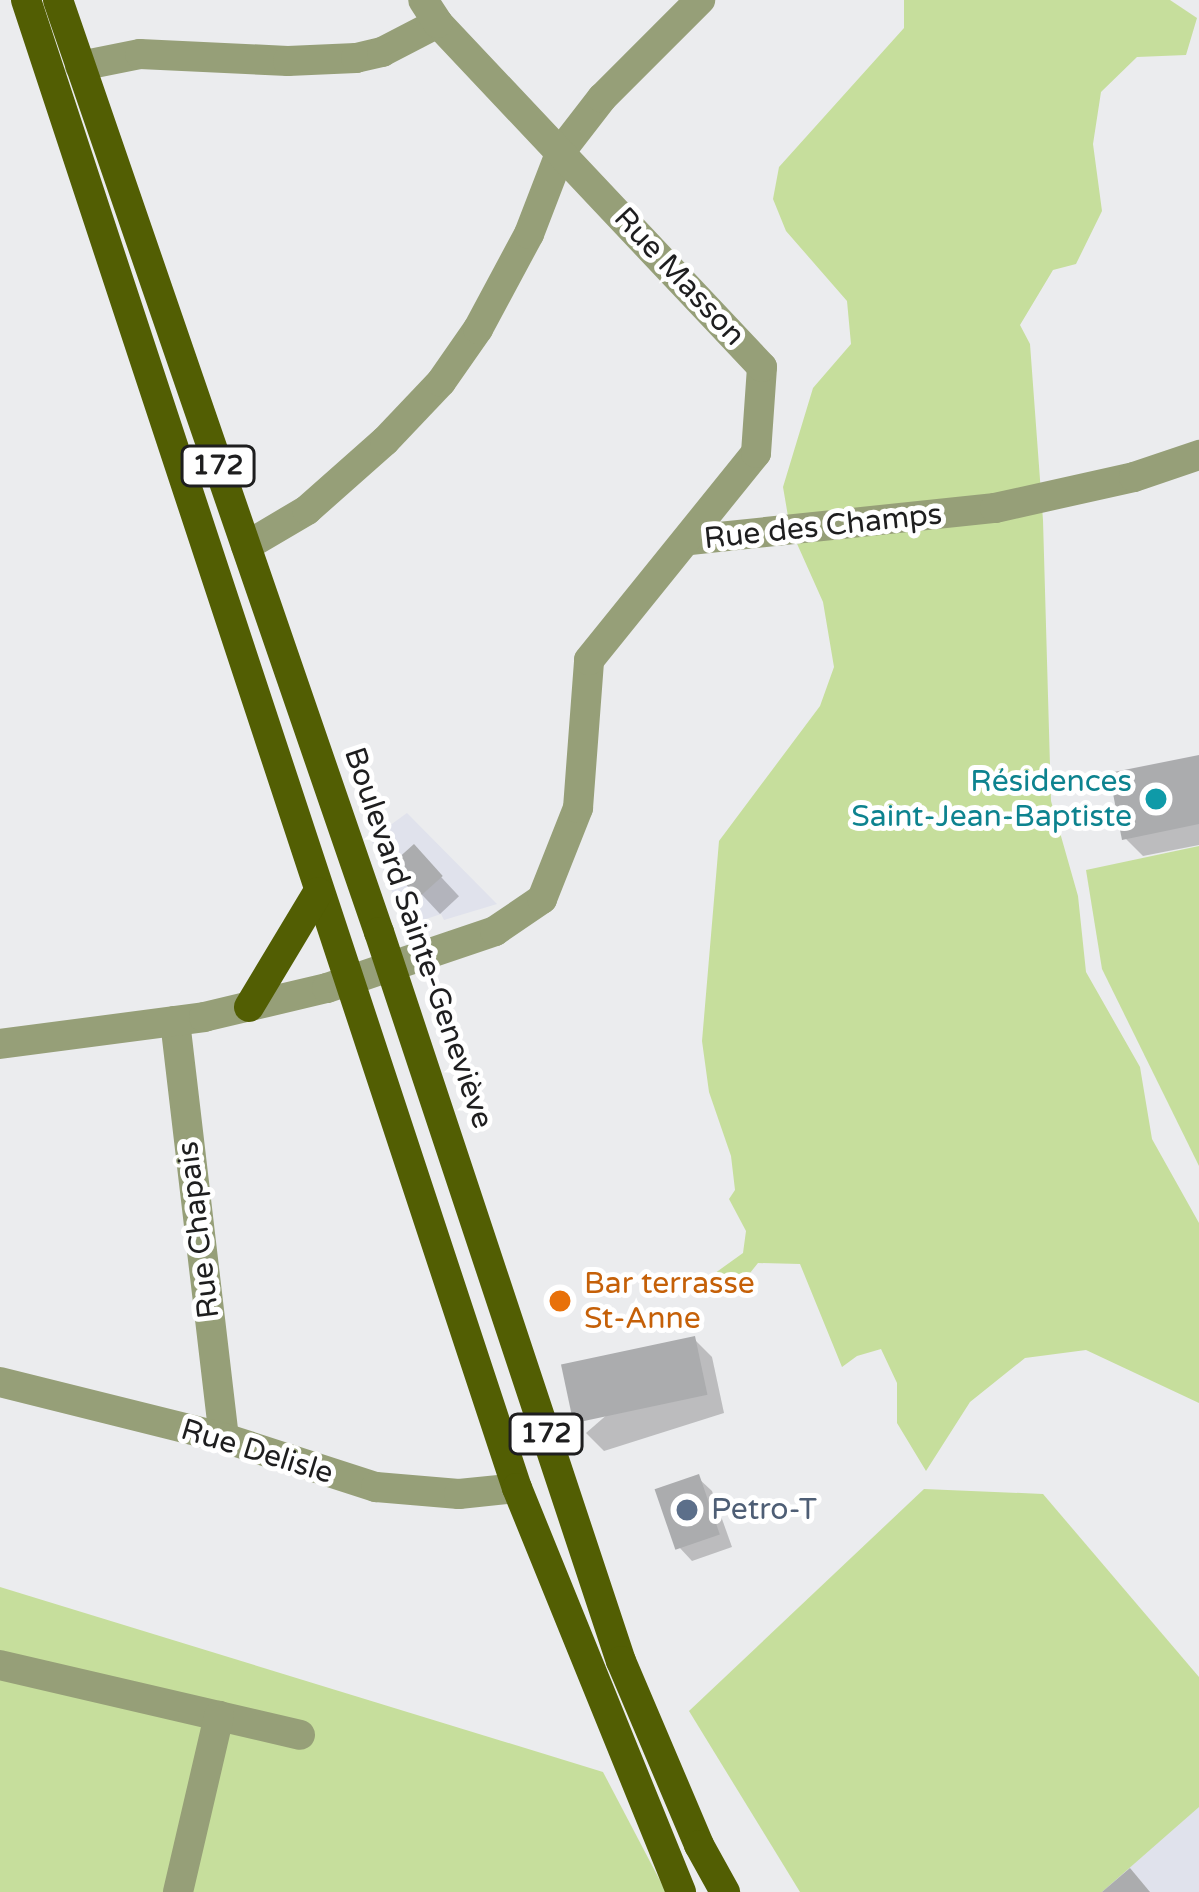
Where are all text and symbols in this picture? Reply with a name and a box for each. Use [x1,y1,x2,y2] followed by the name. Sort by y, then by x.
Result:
[606,201,752,353] street label: Rue Masson
[179,445,257,487] road number: 172
[702,497,944,557] street label: Rue des Champs
[336,743,500,1133] street label: Boulevard Sainte-Geneviève
[851,764,1132,834] place label: Résidences Saint-Jean-Baptiste
[1143,786,1169,812] marker: Résidences Saint-Jean-Baptiste
[170,1139,228,1321] street label: Rue Chapais
[584,1266,755,1336] place label: Bar terrasse St-Anne
[547,1288,573,1314] marker: Bar terrasse St-Anne
[177,1412,337,1492] street label: Rue Delisle
[507,1413,585,1455] road number: 172
[711,1492,817,1528] place label: Petro-T
[674,1497,700,1523] marker: Petro-T

